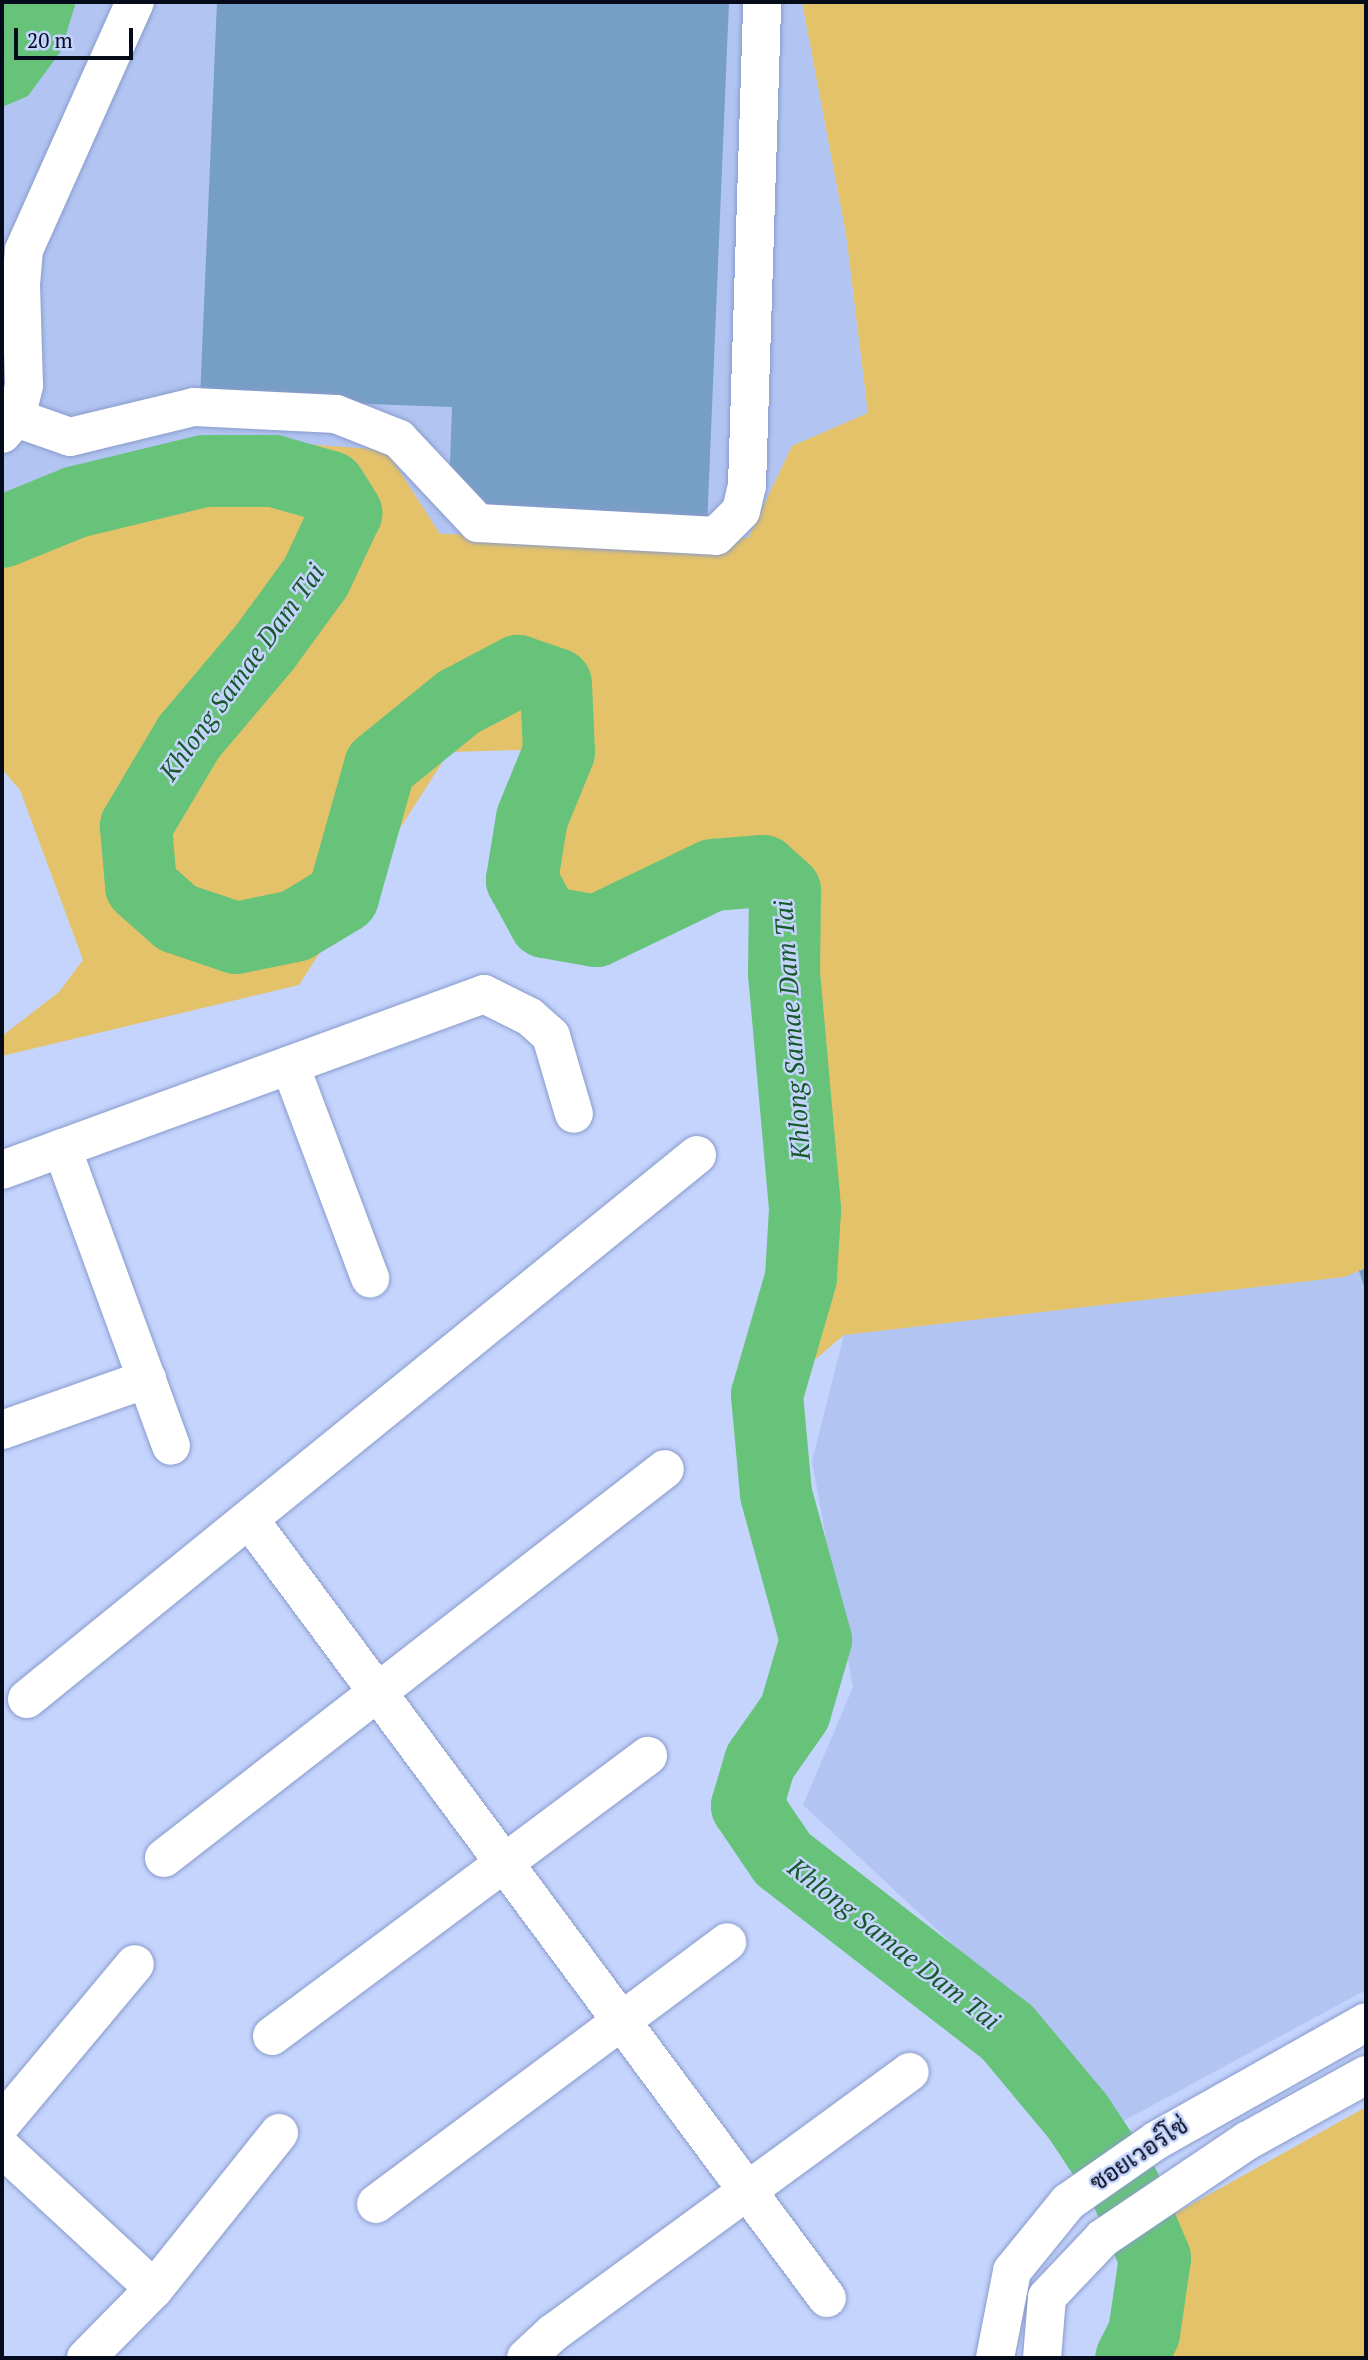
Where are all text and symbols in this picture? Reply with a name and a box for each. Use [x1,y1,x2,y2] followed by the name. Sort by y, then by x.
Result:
[18,14,136,58] scale bar
[27,26,73,54] text: 20 m
[153,558,331,786] water label: Khlong Samae Dam Tai
[767,899,817,1161] water label: Khlong Samae Dam Tai
[782,1852,1006,2036] water label: Khlong Samae Dam Tai
[1085,2111,1193,2197] street label: ซอยเวอร์โซ่

